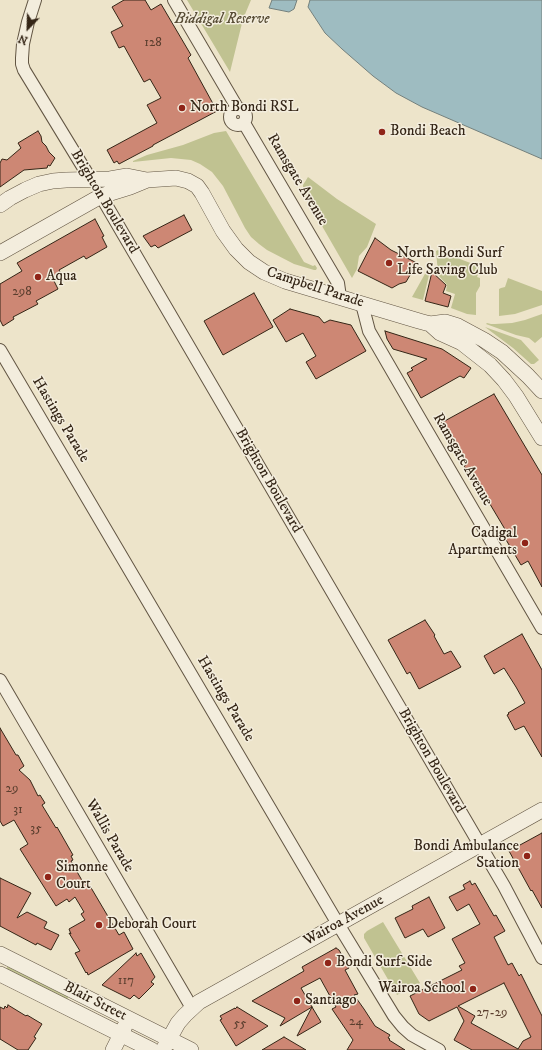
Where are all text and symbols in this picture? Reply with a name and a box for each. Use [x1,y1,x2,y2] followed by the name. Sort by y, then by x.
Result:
[8,8,48,48] north arrow
[175,11,269,29] park label: Biddigal Reserve
[16,31,30,47] text: N
[144,35,162,51] house number: 128
[190,99,299,117] place label: North Bondi RSL
[177,103,187,113] marker: North Bondi RSL
[390,123,466,141] place label: Bondi Beach
[377,127,387,137] marker: Bondi Beach
[263,131,331,229] street label: Ramsgate Avenue
[66,147,142,257] street label: Brighton Boulevard
[397,245,502,280] place label: North Bondi Surf Life Saving Club
[384,258,394,268] marker: North Bondi Surf Life Saving Club
[264,264,366,312] street label: Campbell Parade
[46,268,77,286] place label: Aqua
[33,272,43,282] marker: Aqua
[12,284,32,300] house number: 298
[27,374,93,466] street label: Hastings Parade
[428,411,496,509] street label: Ramsgate Avenue
[231,425,305,537] street label: Brighton Boulevard
[448,525,517,560] place label: Cadigal Apartments
[520,538,530,548] marker: Cadigal Apartments
[192,653,258,745] street label: Hastings Parade
[394,705,468,817] street label: Brighton Boulevard
[6,781,18,797] house number: 29
[81,796,137,876] street label: Wallis Parade
[13,802,23,818] house number: 31
[30,821,42,837] house number: 35
[413,838,519,873] place label: Bondi Ambulance Station
[522,851,532,861] marker: Bondi Ambulance Station
[56,859,108,894] place label: Simonne Court
[43,872,53,882] marker: Simonne Court
[301,892,387,950] street label: Wairoa Avenue
[107,916,197,934] place label: Deborah Court
[94,920,104,930] marker: Deborah Court
[336,954,432,972] place label: Bondi Surf-Side
[323,958,333,968] marker: Bondi Surf-Side
[118,973,134,989] house number: 117
[60,978,130,1026] street label: Blair Street
[378,980,465,998] place label: Wairoa School
[468,984,478,994] marker: Wairoa School
[305,992,357,1010] place label: Santiago
[292,996,302,1006] marker: Santiago
[476,1005,508,1021] house number: 27-29
[349,1014,363,1030] house number: 24
[234,1016,246,1032] house number: 55

